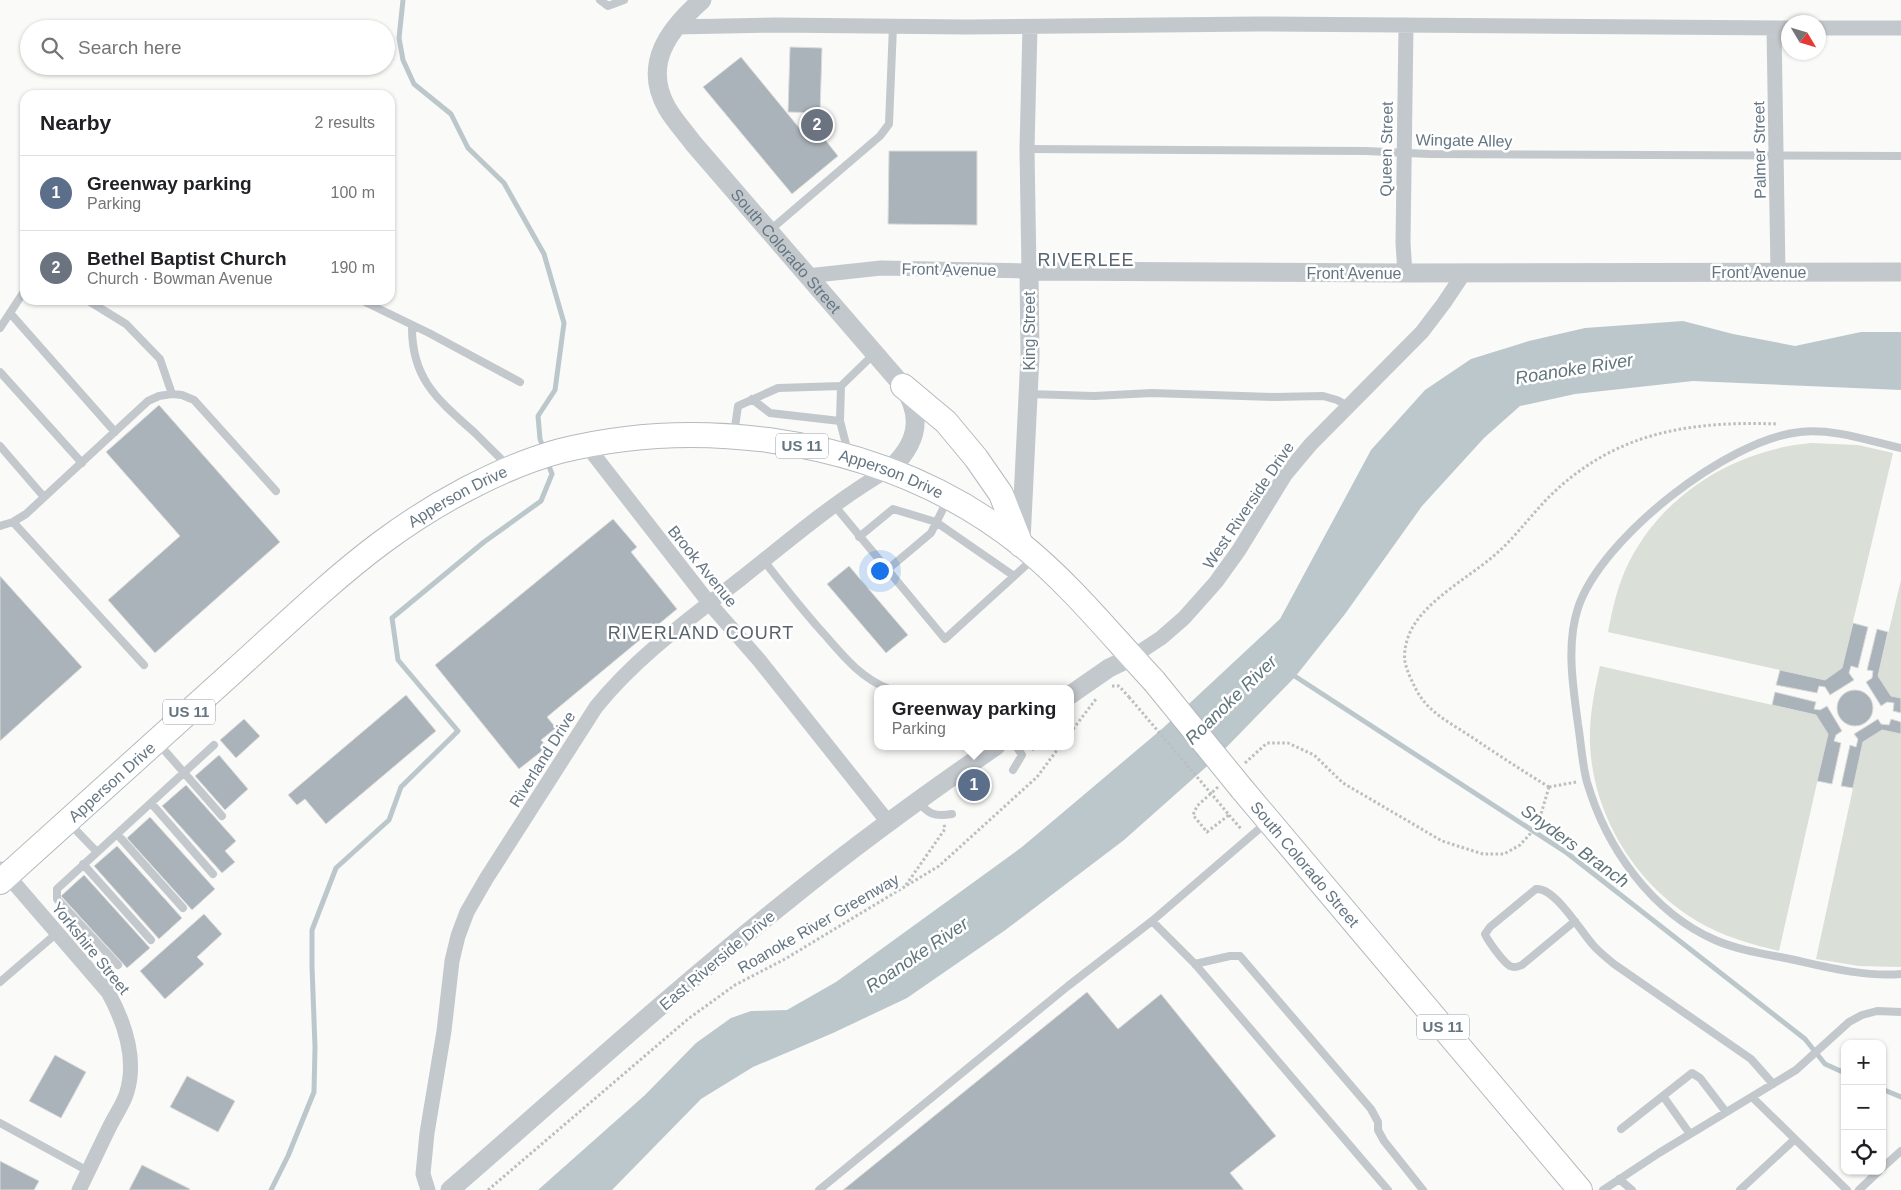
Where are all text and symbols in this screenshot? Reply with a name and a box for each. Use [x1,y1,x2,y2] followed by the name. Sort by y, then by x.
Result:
[1781,15,1826,60] north arrow
[20,20,395,75] search box
[38,34,66,62] icon: search
[78,37,182,58] text: Search here
[1750,100,1769,199] street label: Palmer Street
[1377,101,1396,197] street label: Queen Street
[801,106,833,144] pin: 2
[40,111,111,134] text: Nearby
[315,114,375,131] text: 2 results
[1415,131,1513,150] street label: Wingate Alley
[87,173,252,194] text: Greenway parking
[52,184,60,201] text: 1
[331,184,375,201] text: 100 m
[728,186,844,317] street label: South Colorado Street
[87,195,141,212] text: Parking
[87,248,287,269] text: Bethel Baptist Church
[1037,250,1135,270] district label: RIVERLEE
[52,259,60,276] text: 2
[331,259,375,276] text: 190 m
[901,260,997,279] street label: Front Avenue
[1712,264,1807,281] street label: Front Avenue
[1307,265,1402,282] street label: Front Avenue
[87,270,273,287] text: Church · Bowman Avenue
[1021,291,1038,371] street label: King Street
[1514,350,1635,388] water label: Roanoke River
[776,434,828,458] road number: US 11
[1200,439,1297,572] street label: West Riverside Drive
[837,447,946,502] street label: Apperson Drive
[405,463,510,531] street label: Apperson Drive
[665,522,741,610] street label: Brook Avenue
[867,558,893,584] your location
[608,623,794,643] district label: RIVERLAND COURT
[1181,651,1281,749] water label: Roanoke River
[874,685,1074,750] popup
[892,698,1056,719] text: Greenway parking
[163,700,215,724] road number: US 11
[506,708,579,810] street label: Riverland Drive
[892,720,946,737] text: Parking
[65,739,159,825] street label: Apperson Drive
[958,766,990,804] pin: 1
[1247,798,1363,931] street label: South Colorado Street
[1517,800,1633,892] water label: Snyders Branch
[735,870,902,977] street label: Roanoke River Greenway
[48,899,133,998] street label: Yorkshire Street
[656,907,778,1013] street label: East Riverside Drive
[862,913,973,997] water label: Roanoke River
[1417,1014,1469,1040] road number: US 11
[1841,1040,1886,1175] map controls
[1841,1040,1886,1085] button: +
[1841,1085,1886,1130] button: −
[1841,1130,1886,1175] button: locate

